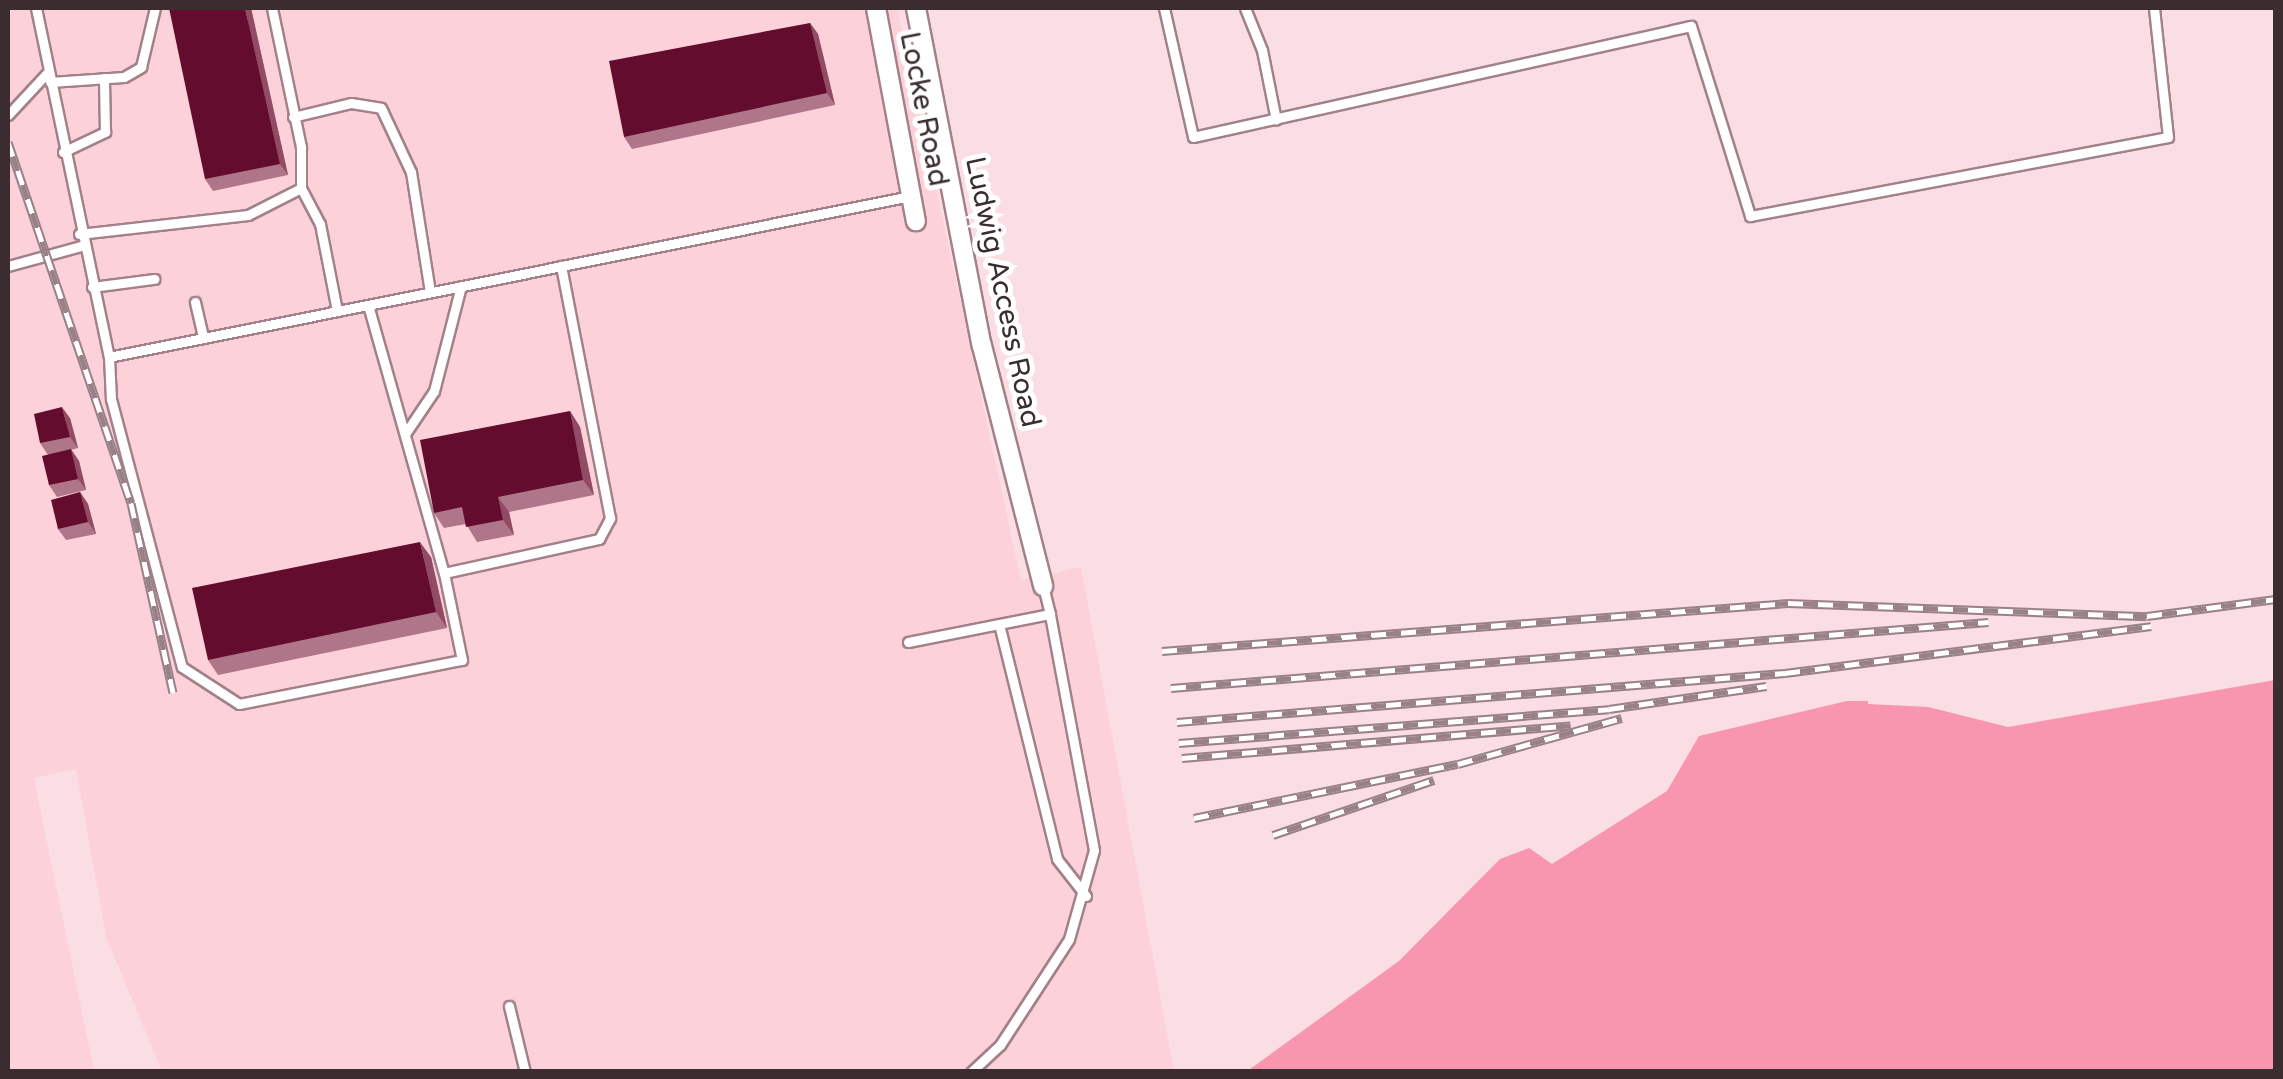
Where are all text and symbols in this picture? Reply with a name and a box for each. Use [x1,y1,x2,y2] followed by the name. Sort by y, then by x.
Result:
[893,29,955,189] street label: Locke Road
[958,154,1048,430] street label: Ludwig Access Road

